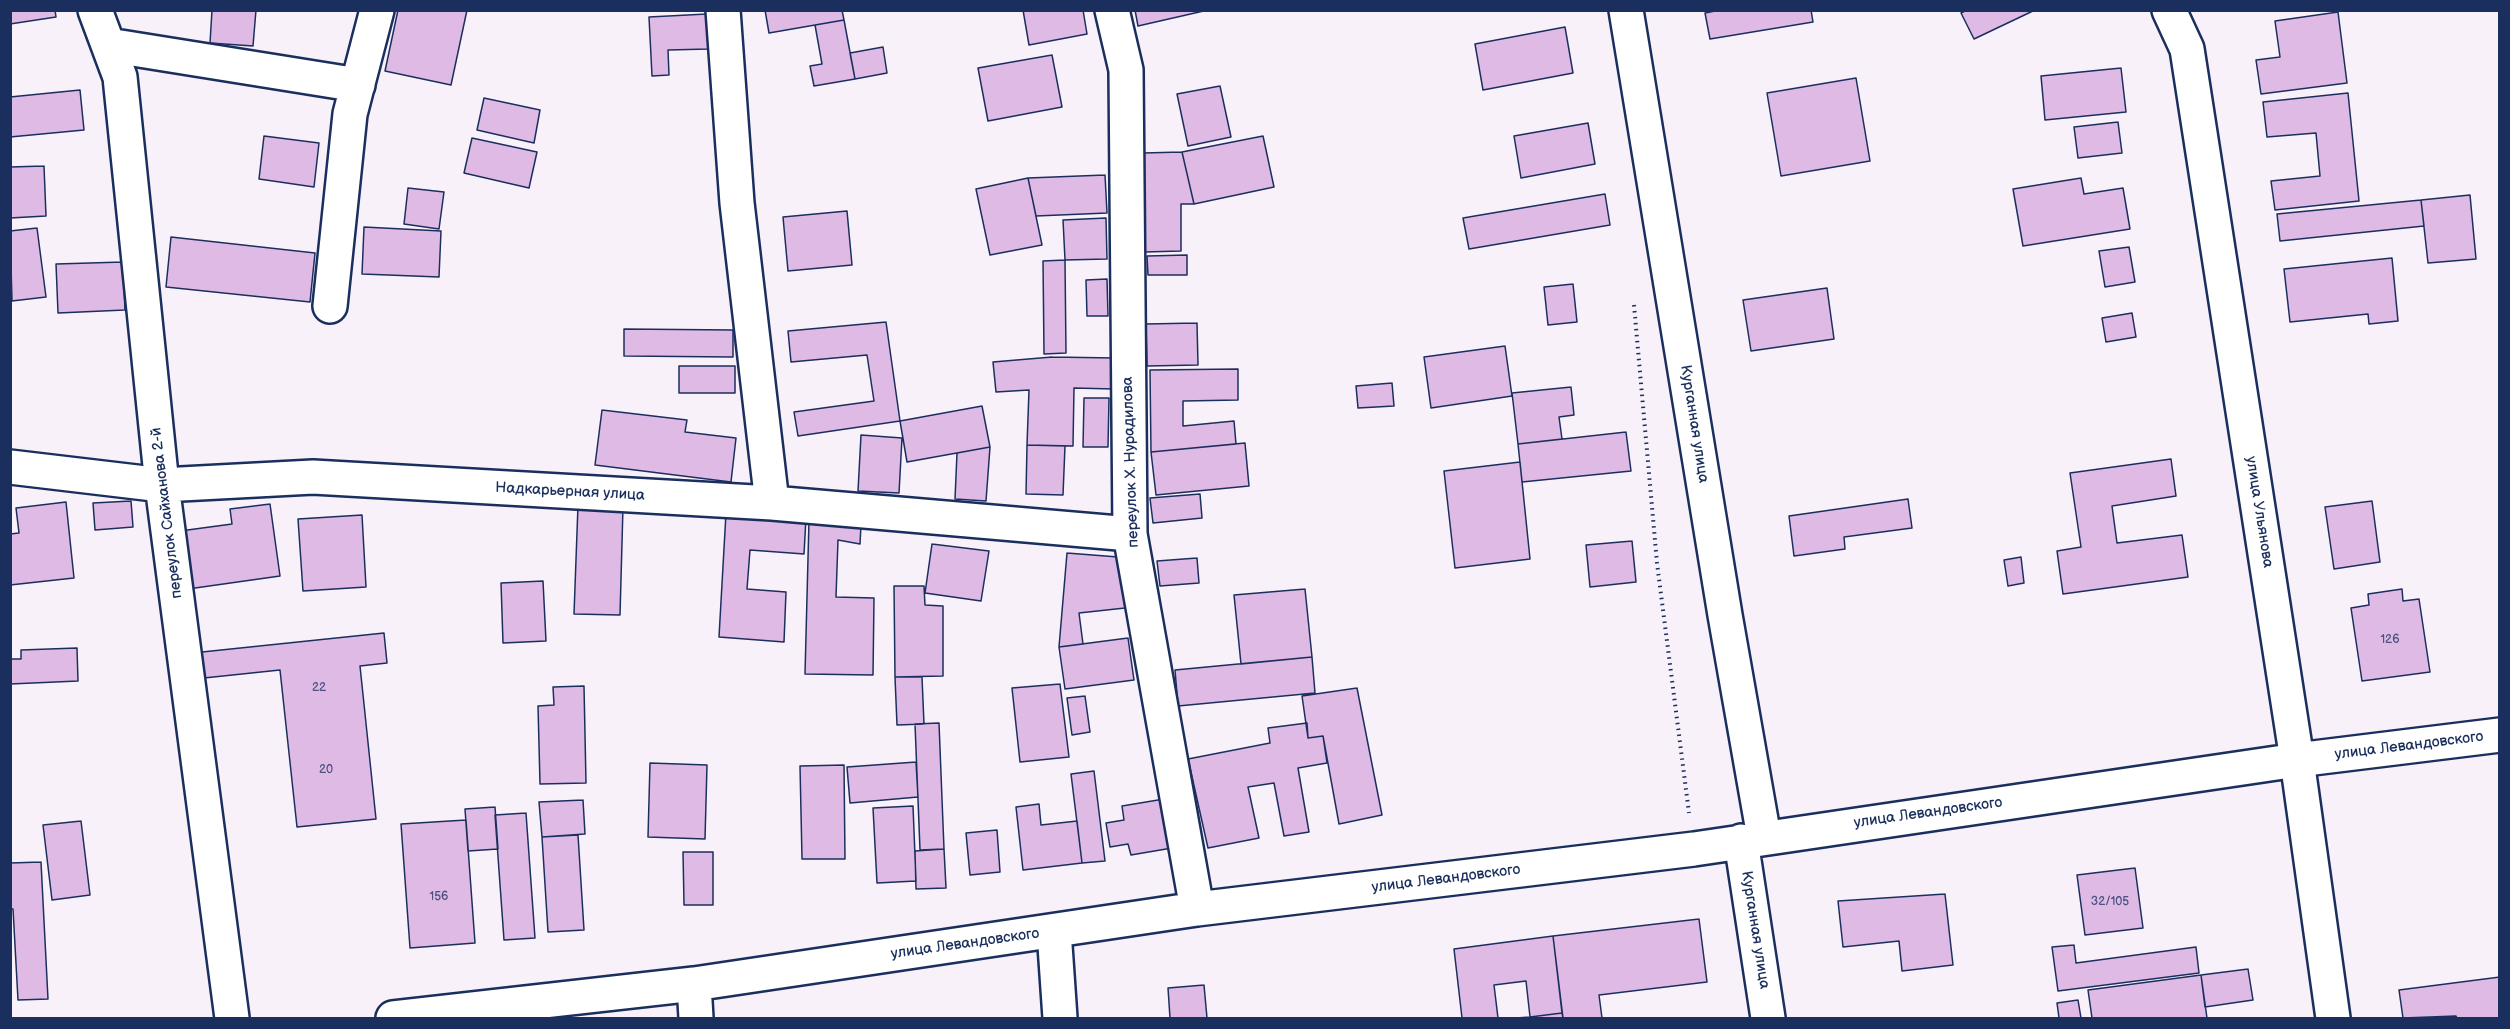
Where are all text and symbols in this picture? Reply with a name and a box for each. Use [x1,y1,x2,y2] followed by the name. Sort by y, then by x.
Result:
[1676,364,1712,484] street label: Курганная улица
[1119,376,1143,548] street label: переулок Х. Нурадилова
[148,426,186,600] street label: переулок Сайханова 2-й
[2241,455,2277,569] street label: улица Ульянова
[495,479,645,505] street label: Надкарьерная улица
[2380,633,2400,647] house number: 126
[312,681,326,695] house number: 22
[2334,728,2484,764] street label: улица Левандовского
[319,763,333,777] house number: 20
[1853,794,2003,832] street label: улица Левандовского
[1371,861,1521,897] street label: улица Левандовского
[1737,870,1773,990] street label: Курганная улица
[430,890,448,904] house number: 156
[2091,895,2129,909] house number: 32/105
[890,925,1040,963] street label: улица Левандовского

